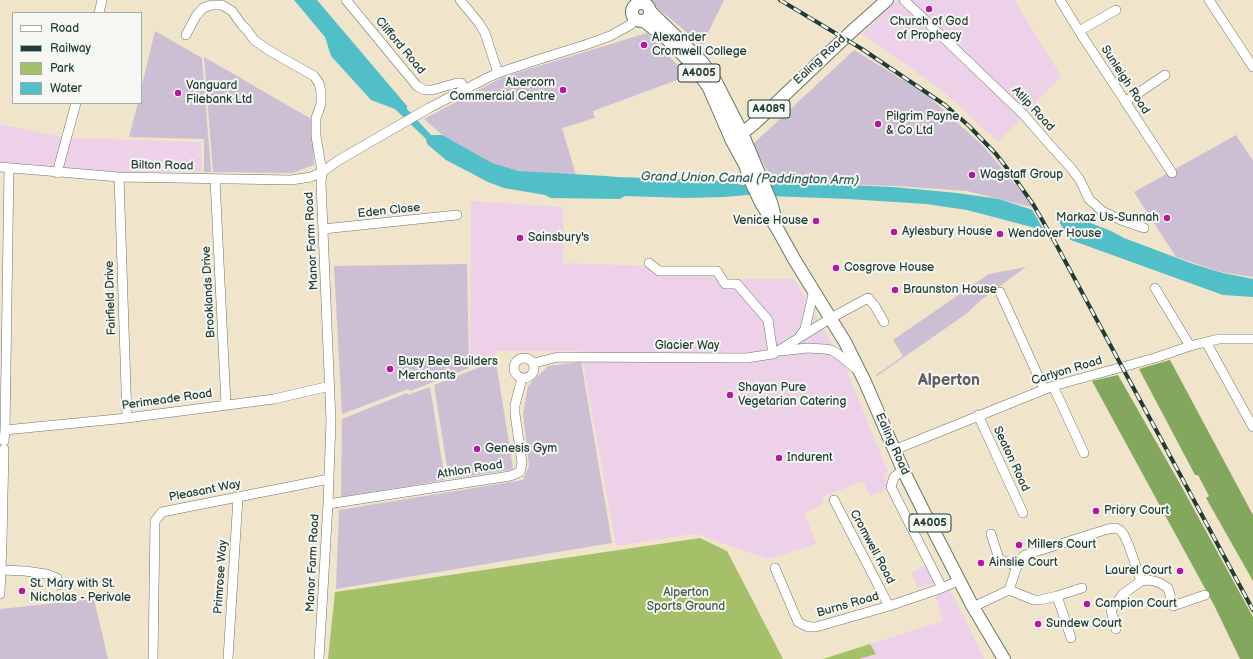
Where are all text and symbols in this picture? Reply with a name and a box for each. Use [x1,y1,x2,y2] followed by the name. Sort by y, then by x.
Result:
[924,4,934,14] marker: Church of God of Prophecy
[12,12,142,104] legend
[372,15,428,77] street label: Clifford Road
[890,15,968,43] place label: Church of God of Prophecy
[50,21,79,36] text: Road
[652,31,747,59] place label: Alexander Cromwell College
[791,32,849,88] street label: Ealing Road
[639,40,649,50] marker: Alexander Cromwell College
[50,41,91,56] text: Railway
[1097,43,1153,117] street label: Sunleigh Road
[50,61,74,76] text: Park
[678,64,720,82] road number: A4005
[449,76,555,104] place label: Abercorn Commercial Centre
[186,79,252,107] place label: Vanguard Filebank Ltd
[50,81,82,96] text: Water
[1009,84,1057,134] street label: Atlip Road
[558,85,568,95] marker: Abercorn Commercial Centre
[173,88,183,98] marker: Vanguard Filebank Ltd
[748,100,790,118] road number: A4089
[886,110,959,138] place label: Pilgrim Payne & Co Ltd
[873,119,883,129] marker: Pilgrim Payne & Co Ltd
[130,158,194,174] street label: Bilton Road
[980,168,1063,182] place label: Wagstaff Group
[641,169,859,189] water label: Grand Union Canal (Paddington Arm)
[967,170,977,180] marker: Wagstaff Group
[302,191,322,291] street label: Manor Farm Road
[357,201,421,221] street label: Eden Close
[1056,211,1159,225] place label: Markaz Us-Sunnah
[1162,213,1172,223] marker: Markaz Us-Sunnah
[733,214,808,228] place label: Venice House
[811,216,821,226] marker: Venice House
[902,225,992,239] place label: Aylesbury House
[889,227,899,237] marker: Aylesbury House
[1008,227,1101,241] place label: Wendover House
[995,229,1005,239] marker: Wendover House
[528,231,589,245] place label: Sainsbury's
[515,233,525,243] marker: Sainsbury's
[199,246,219,338] street label: Brooklands Drive
[103,260,119,336] street label: Fairfield Drive
[844,261,934,275] place label: Cosgrove House
[831,263,841,273] marker: Cosgrove House
[903,283,997,297] place label: Braunston House
[890,285,900,295] marker: Braunston House
[655,339,719,353] street label: Glacier Way
[1030,353,1104,389] street label: Carlyon Road
[398,355,498,383] place label: Busy Bee Builders Merchants
[385,364,395,374] marker: Busy Bee Builders Merchants
[918,371,980,391] district label: Alperton
[738,381,846,409] place label: Shayan Pure Vegetarian Catering
[121,387,213,413] street label: Perimeade Road
[725,390,735,400] marker: Shayan Pure Vegetarian Catering
[872,411,912,477] street label: Ealing Road
[990,424,1032,494] street label: Seaton Road
[485,442,557,456] place label: Genesis Gym
[472,444,482,454] marker: Genesis Gym
[787,451,833,465] place label: Indurent
[774,453,784,463] marker: Indurent
[436,458,504,482] street label: Athlon Road
[168,477,242,505] street label: Pleasant Way
[1104,504,1169,518] place label: Priory Court
[1091,506,1101,516] marker: Priory Court
[846,507,898,587] street label: Cromwell Road
[303,513,323,613] street label: Manor Farm Road
[909,514,951,532] road number: A4005
[1027,538,1096,552] place label: Millers Court
[211,539,231,615] street label: Primrose Way
[1014,540,1024,550] marker: Millers Court
[989,556,1058,570] place label: Ainslie Court
[976,558,986,568] marker: Ainslie Court
[1105,564,1172,578] place label: Laurel Court
[1175,566,1185,576] marker: Laurel Court
[30,577,131,605] place label: St. Mary with St. Nicholas - Perivale
[17,586,27,596] marker: St. Mary with St. Nicholas - Perivale
[647,586,725,614] park label: Alperton Sports Ground
[815,589,881,621] street label: Burns Road
[1095,597,1177,611] place label: Campion Court
[1082,599,1092,609] marker: Campion Court
[1046,617,1122,631] place label: Sundew Court
[1033,619,1043,629] marker: Sundew Court

